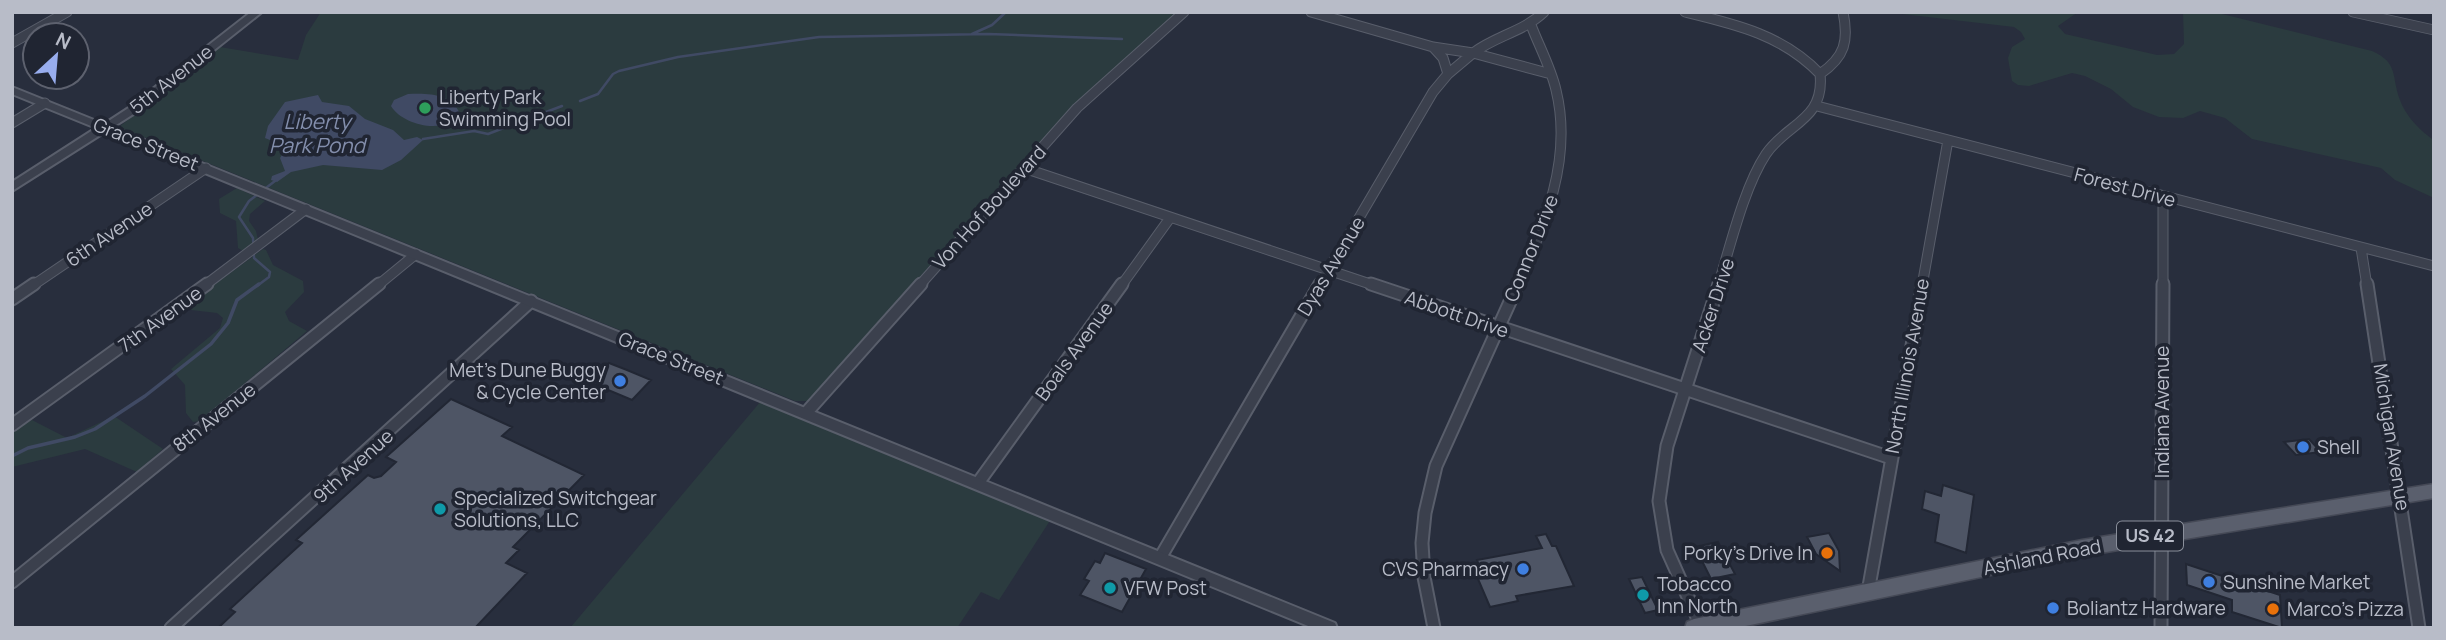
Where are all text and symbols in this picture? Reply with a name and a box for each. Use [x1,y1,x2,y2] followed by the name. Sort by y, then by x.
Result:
[21,21,91,91] north arrow
[52,26,75,55] text: N
[124,38,218,120] street label: 5th Avenue
[439,84,571,132] place label: Liberty Park Swimming Pool
[417,100,433,116] marker: Liberty Park Swimming Pool
[269,107,368,159] water label: Liberty Park Pond
[90,111,202,177] street label: Grace Street
[926,139,1052,275] street label: Von Hof Boulevard
[2071,161,2179,213] street label: Forest Drive
[1498,190,1564,306] street label: Connor Drive
[60,195,158,273] street label: 6th Avenue
[1291,211,1371,321] street label: Dyas Avenue
[1685,254,1741,356] street label: Acker Drive
[1879,276,1935,456] street label: North Illinois Avenue
[113,280,207,358] street label: 7th Avenue
[1402,284,1512,344] street label: Abbott Drive
[1029,296,1119,406] street label: Boals Avenue
[615,325,727,391] street label: Grace Street
[2149,346,2175,478] street label: Indiana Avenue
[449,357,606,405] place label: Met's Dune Buggy & Cycle Center
[2368,362,2416,512] street label: Michigan Avenue
[612,373,628,389] marker: Met's Dune Buggy & Cycle Center
[167,376,261,458] street label: 8th Avenue
[307,423,399,509] street label: 9th Avenue
[2317,434,2360,460] place label: Shell
[2295,439,2311,455] marker: Shell
[454,485,657,533] place label: Specialized Switchgear Solutions, LLC
[432,501,448,517] marker: Specialized Switchgear Solutions, LLC
[2117,522,2183,550] road number: US 42
[1981,533,2103,581] street label: Ashland Road
[1684,540,1813,566] place label: Porky's Drive In
[1819,545,1835,561] marker: Porky's Drive In
[1382,556,1509,582] place label: CVS Pharmacy
[1515,561,1531,577] marker: CVS Pharmacy
[2223,569,2370,595] place label: Sunshine Market
[1657,571,1738,619] place label: Tobacco Inn North
[2201,574,2217,590] marker: Sunshine Market
[1124,575,1207,601] place label: VFW Post
[1102,580,1118,596] marker: VFW Post
[1635,587,1651,603] marker: Tobacco Inn North
[2067,595,2226,621] place label: Boliantz Hardware
[2287,596,2404,622] place label: Marco's Pizza
[2045,600,2061,616] marker: Boliantz Hardware
[2265,601,2281,617] marker: Marco's Pizza

